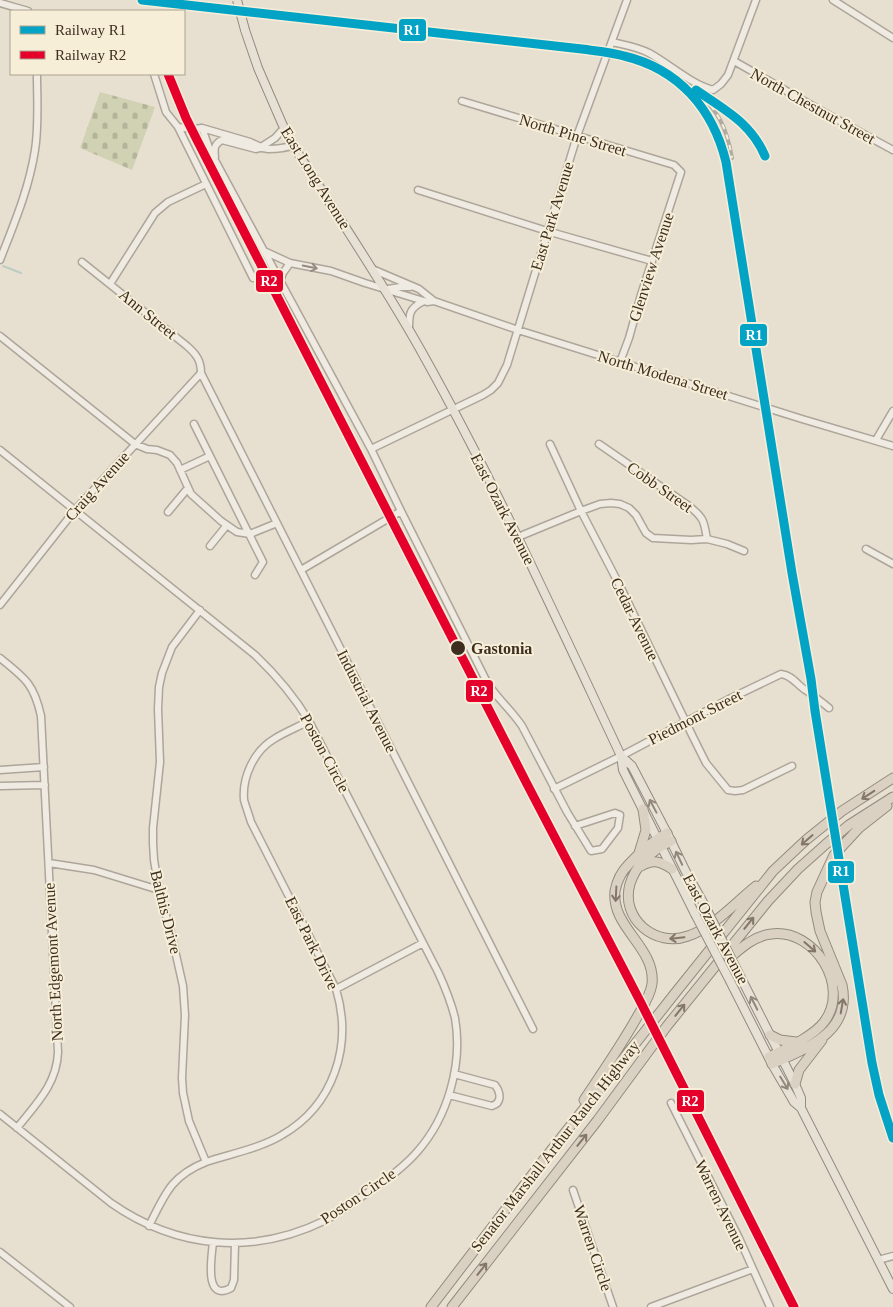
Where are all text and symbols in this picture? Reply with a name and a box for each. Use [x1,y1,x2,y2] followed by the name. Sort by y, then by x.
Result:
[10,10,185,75] legend
[398,18,427,42] line badge: R1
[55,22,126,38] text: Railway R1
[403,23,421,38] text: R1
[55,47,126,63] text: Railway R2
[748,65,879,148] street label: North Chestnut Street
[517,111,629,160] street label: North Pine Street
[277,124,354,233] street label: East Long Avenue
[527,160,577,272] street label: East Park Avenue
[625,210,677,324] street label: Glenview Avenue
[301,262,317,272] one-way arrow
[255,269,284,293] line badge: R2
[260,274,278,289] text: R2
[116,286,181,343] street label: Ann Street
[739,323,768,347] line badge: R1
[745,328,763,343] text: R1
[596,347,731,403] street label: North Modena Street
[61,448,133,525] street label: Craig Avenue
[468,451,538,567] street label: East Ozark Avenue
[624,458,696,516] street label: Cobb Street
[608,575,662,663] street label: Cedar Avenue
[449,639,467,657] marker: Gastonia
[471,640,532,657] place label: Gastonia
[334,647,400,755] street label: Industrial Avenue
[465,679,494,703] line badge: R2
[470,684,488,699] text: R2
[645,686,745,748] street label: Piedmont Street
[297,711,353,795] street label: Poston Circle
[861,790,875,800] one-way arrow
[648,798,658,813] one-way arrow
[800,834,813,845] one-way arrow
[674,851,683,866] one-way arrow
[827,860,855,884] line badge: R1
[832,864,850,879] text: R1
[147,868,185,956] street label: Balthis Drive
[680,871,752,987] street label: East Ozark Avenue
[40,882,67,1042] street label: North Edgemont Avenue
[611,885,620,901] one-way arrow
[282,894,342,992] street label: East Park Drive
[744,917,755,930] one-way arrow
[670,933,686,943] one-way arrow
[803,941,816,953] one-way arrow
[749,996,759,1011] one-way arrow
[838,999,848,1015] one-way arrow
[674,1004,685,1017] one-way arrow
[467,1037,643,1255] street label: Senator Marshall Arthur Rauch Highway
[779,1075,789,1089] one-way arrow
[676,1089,705,1113] line badge: R2
[681,1094,699,1109] text: R2
[576,1134,587,1147] one-way arrow
[692,1157,750,1253] street label: Warren Avenue
[317,1165,399,1227] street label: Poston Circle
[570,1203,616,1293] street label: Warren Circle
[477,1262,488,1275] one-way arrow

